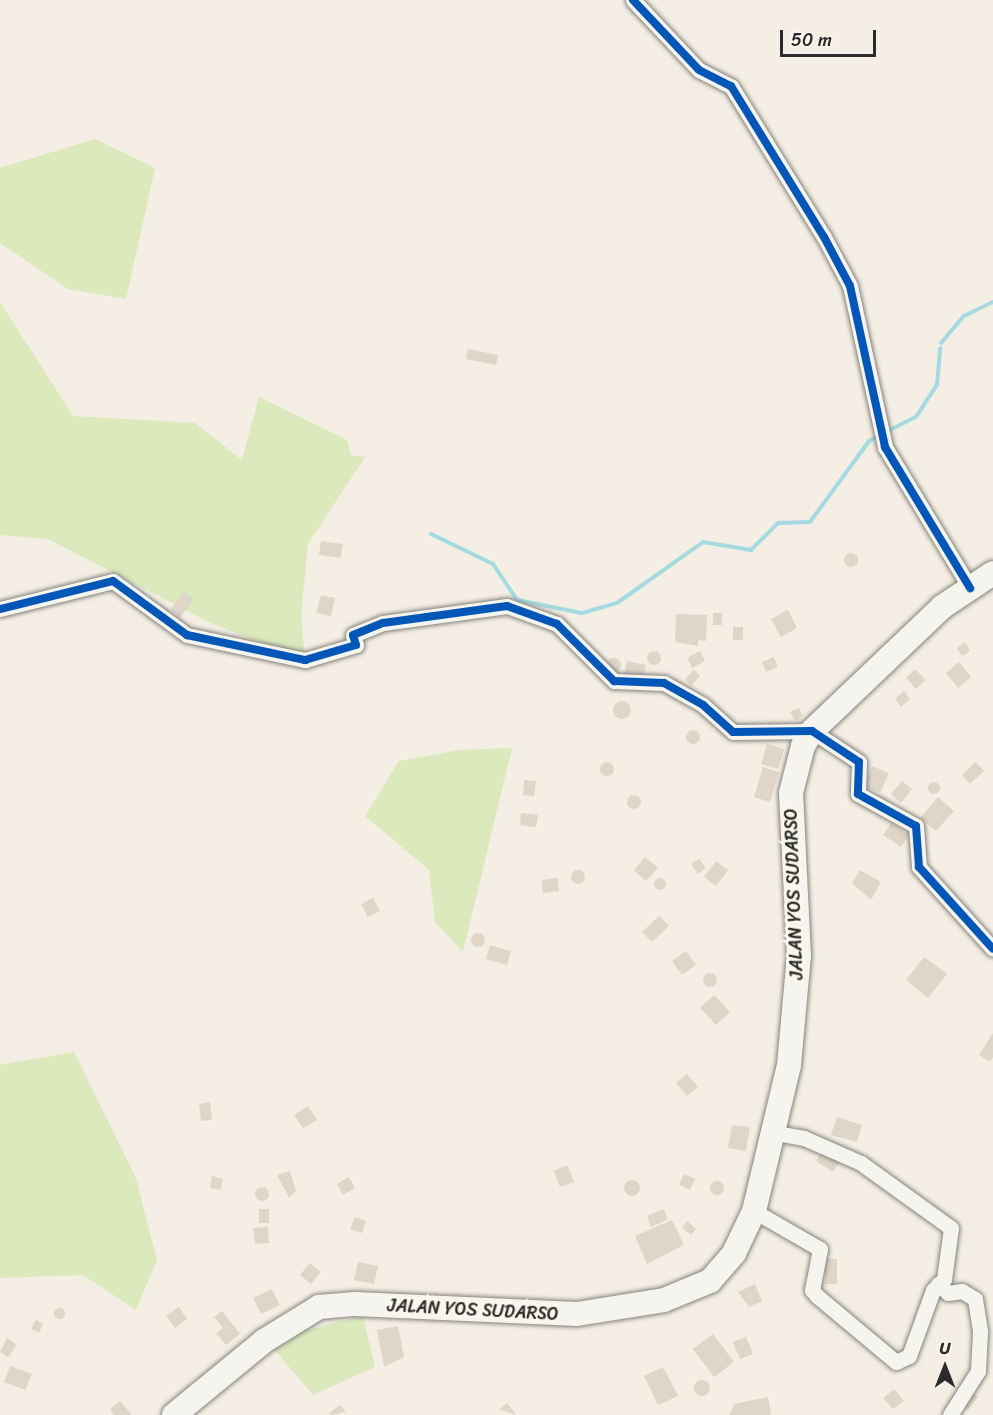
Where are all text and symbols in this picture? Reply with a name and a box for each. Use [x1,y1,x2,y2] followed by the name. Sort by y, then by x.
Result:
[783,18,879,56] scale bar
[791,24,832,56] text: 50 m
[780,806,808,982] street label: JALAN YOS SUDARSO
[385,1295,561,1325] street label: JALAN YOS SUDARSO
[940,1334,950,1363] text: U
[915,1337,975,1397] north arrow

